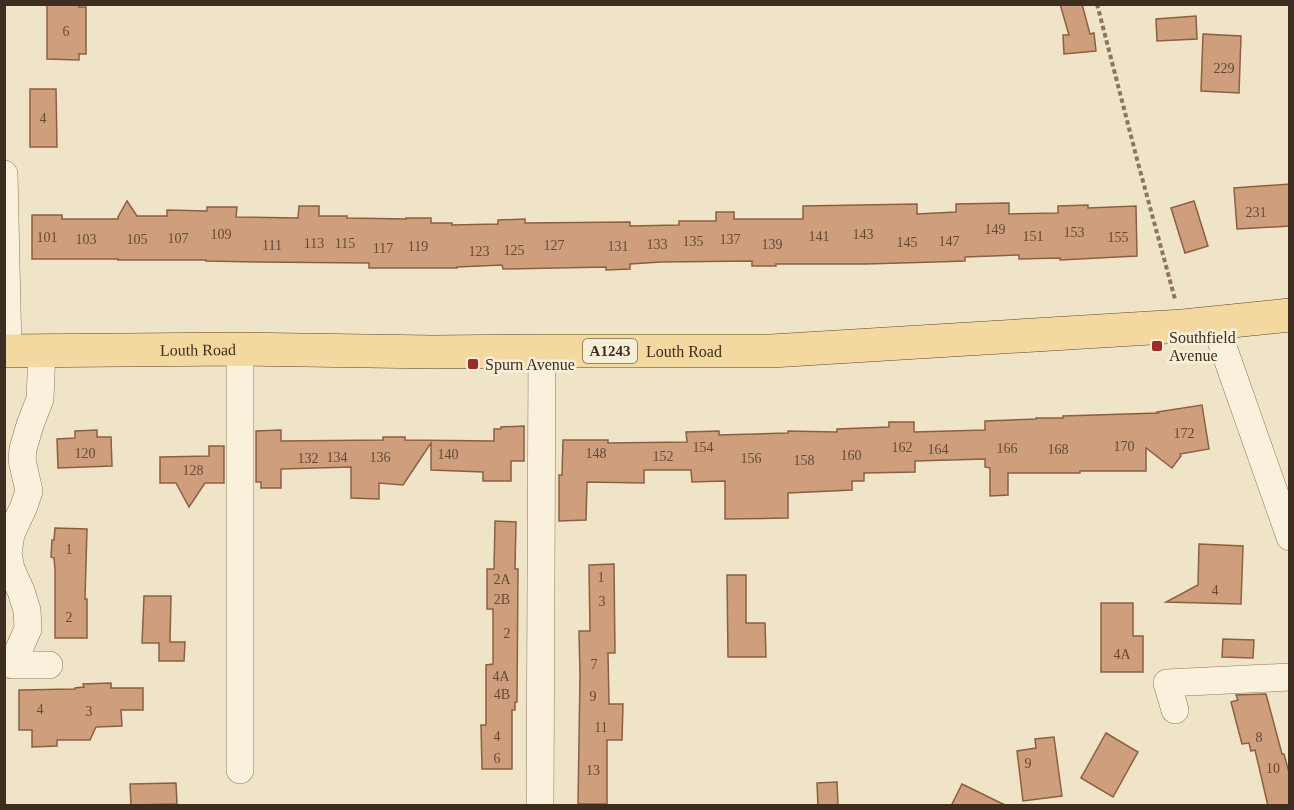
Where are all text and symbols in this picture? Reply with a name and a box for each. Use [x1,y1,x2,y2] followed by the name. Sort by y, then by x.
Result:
[63,24,70,39] house number: 6
[1214,61,1235,76] house number: 229
[40,111,47,126] house number: 4
[1246,205,1267,220] house number: 231
[985,222,1006,237] house number: 149
[1064,225,1085,240] house number: 153
[211,227,232,242] house number: 109
[853,227,874,242] house number: 143
[809,229,830,244] house number: 141
[1023,229,1044,244] house number: 151
[37,230,58,245] house number: 101
[1108,230,1129,245] house number: 155
[168,231,189,246] house number: 107
[76,232,97,247] house number: 103
[127,232,148,247] house number: 105
[720,232,741,247] house number: 137
[683,234,704,249] house number: 135
[939,234,960,249] house number: 147
[897,235,918,250] house number: 145
[304,236,324,251] house number: 113
[335,236,355,251] house number: 115
[647,237,668,252] house number: 133
[762,237,783,252] house number: 139
[262,238,282,253] house number: 111
[544,238,565,253] house number: 127
[408,239,428,254] house number: 119
[608,239,629,254] house number: 131
[373,241,393,256] house number: 117
[504,243,525,258] house number: 125
[469,244,490,259] house number: 123
[1169,329,1236,364] place label: Southfield Avenue
[583,339,637,363] road number: A1243
[1150,339,1164,353] marker: Southfield Avenue
[160,341,236,359] street label: Louth Road
[646,343,722,360] street label: Louth Road
[485,356,575,374] place label: Spurn Avenue
[466,357,480,371] marker: Spurn Avenue
[1174,426,1195,441] house number: 172
[1114,439,1135,454] house number: 170
[693,440,714,455] house number: 154
[892,440,913,455] house number: 162
[997,441,1018,456] house number: 166
[928,442,949,457] house number: 164
[1048,442,1069,457] house number: 168
[75,446,96,461] house number: 120
[586,446,607,461] house number: 148
[438,447,459,462] house number: 140
[841,448,862,463] house number: 160
[653,449,674,464] house number: 152
[327,450,348,465] house number: 134
[370,450,391,465] house number: 136
[298,451,319,466] house number: 132
[741,451,762,466] house number: 156
[794,453,815,468] house number: 158
[183,463,204,478] house number: 128
[66,542,73,557] house number: 1
[598,570,605,585] house number: 1
[493,572,511,587] house number: 2A
[1212,583,1219,598] house number: 4
[494,592,510,607] house number: 2B
[599,594,606,609] house number: 3
[66,610,73,625] house number: 2
[504,626,511,641] house number: 2
[1113,647,1131,662] house number: 4A
[591,657,598,672] house number: 7
[492,669,510,684] house number: 4A
[494,687,510,702] house number: 4B
[590,689,597,704] house number: 9
[37,702,44,717] house number: 4
[86,704,93,719] house number: 3
[594,720,608,735] house number: 11
[494,729,501,744] house number: 4
[1256,730,1263,745] house number: 8
[494,751,501,766] house number: 6
[1025,756,1032,771] house number: 9
[1266,761,1280,776] house number: 10
[586,763,600,778] house number: 13

